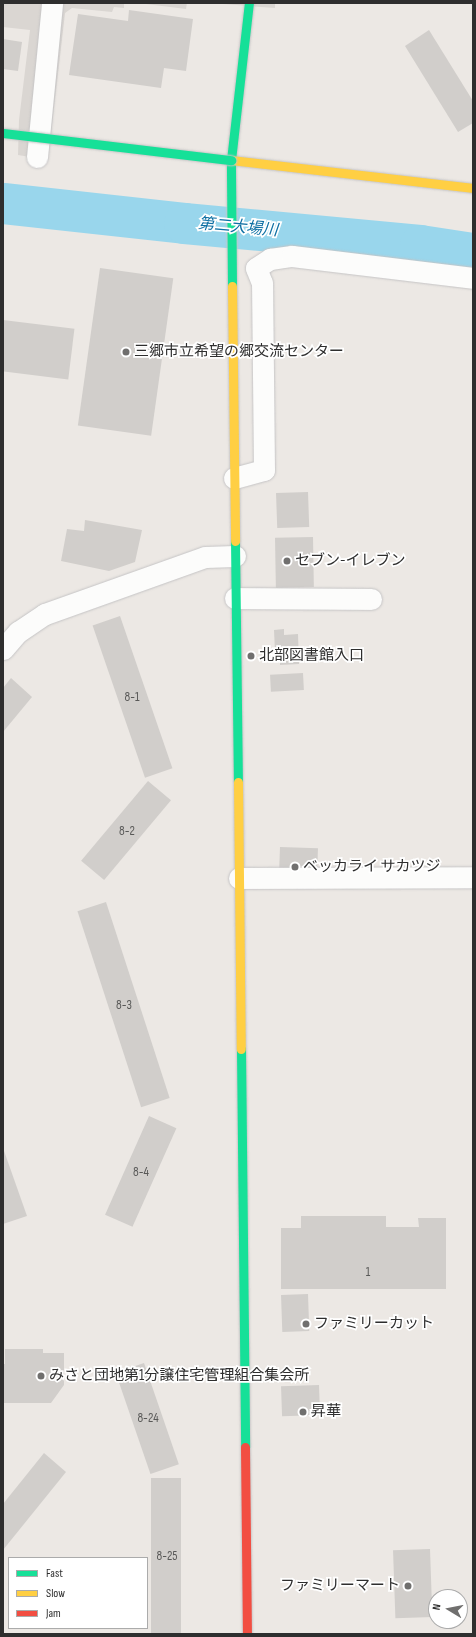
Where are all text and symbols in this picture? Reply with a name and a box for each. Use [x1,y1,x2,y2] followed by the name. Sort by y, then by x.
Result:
[197,215,279,241] water label: 第二大場川
[134,343,344,361] place label: 三郷市立希望の郷交流センター
[121,347,131,357] marker: 三郷市立希望の郷交流センター
[295,552,406,570] place label: セブン-イレブン
[282,556,292,566] marker: セブン-イレブン
[259,647,364,665] place label: 北部図書館入口
[246,651,256,661] marker: 北部図書館入口
[124,689,140,705] house number: 8-1
[119,823,135,839] house number: 8-2
[303,858,440,876] place label: ベッカライ サカツジ
[290,862,300,872] marker: ベッカライ サカツジ
[116,997,132,1013] house number: 8-3
[133,1164,149,1180] house number: 8-4
[366,1264,370,1280] house number: 1
[314,1315,434,1333] place label: ファミリーカット
[301,1319,311,1329] marker: ファミリーカット
[49,1367,309,1385] place label: みさと団地第1分譲住宅管理組合集会所
[36,1371,46,1381] marker: みさと団地第1分譲住宅管理組合集会所
[311,1403,341,1421] place label: 昇華
[298,1407,308,1417] marker: 昇華
[137,1410,159,1426] house number: 8-24
[156,1548,178,1564] house number: 8-25
[8,1557,148,1629] legend
[46,1566,63,1581] text: Fast
[280,1577,400,1595] place label: ファミリーマート
[403,1581,413,1591] marker: ファミリーマート
[46,1586,65,1601] text: Slow
[428,1589,468,1629] north arrow
[430,1603,444,1611] text: N
[46,1606,61,1621] text: Jam

